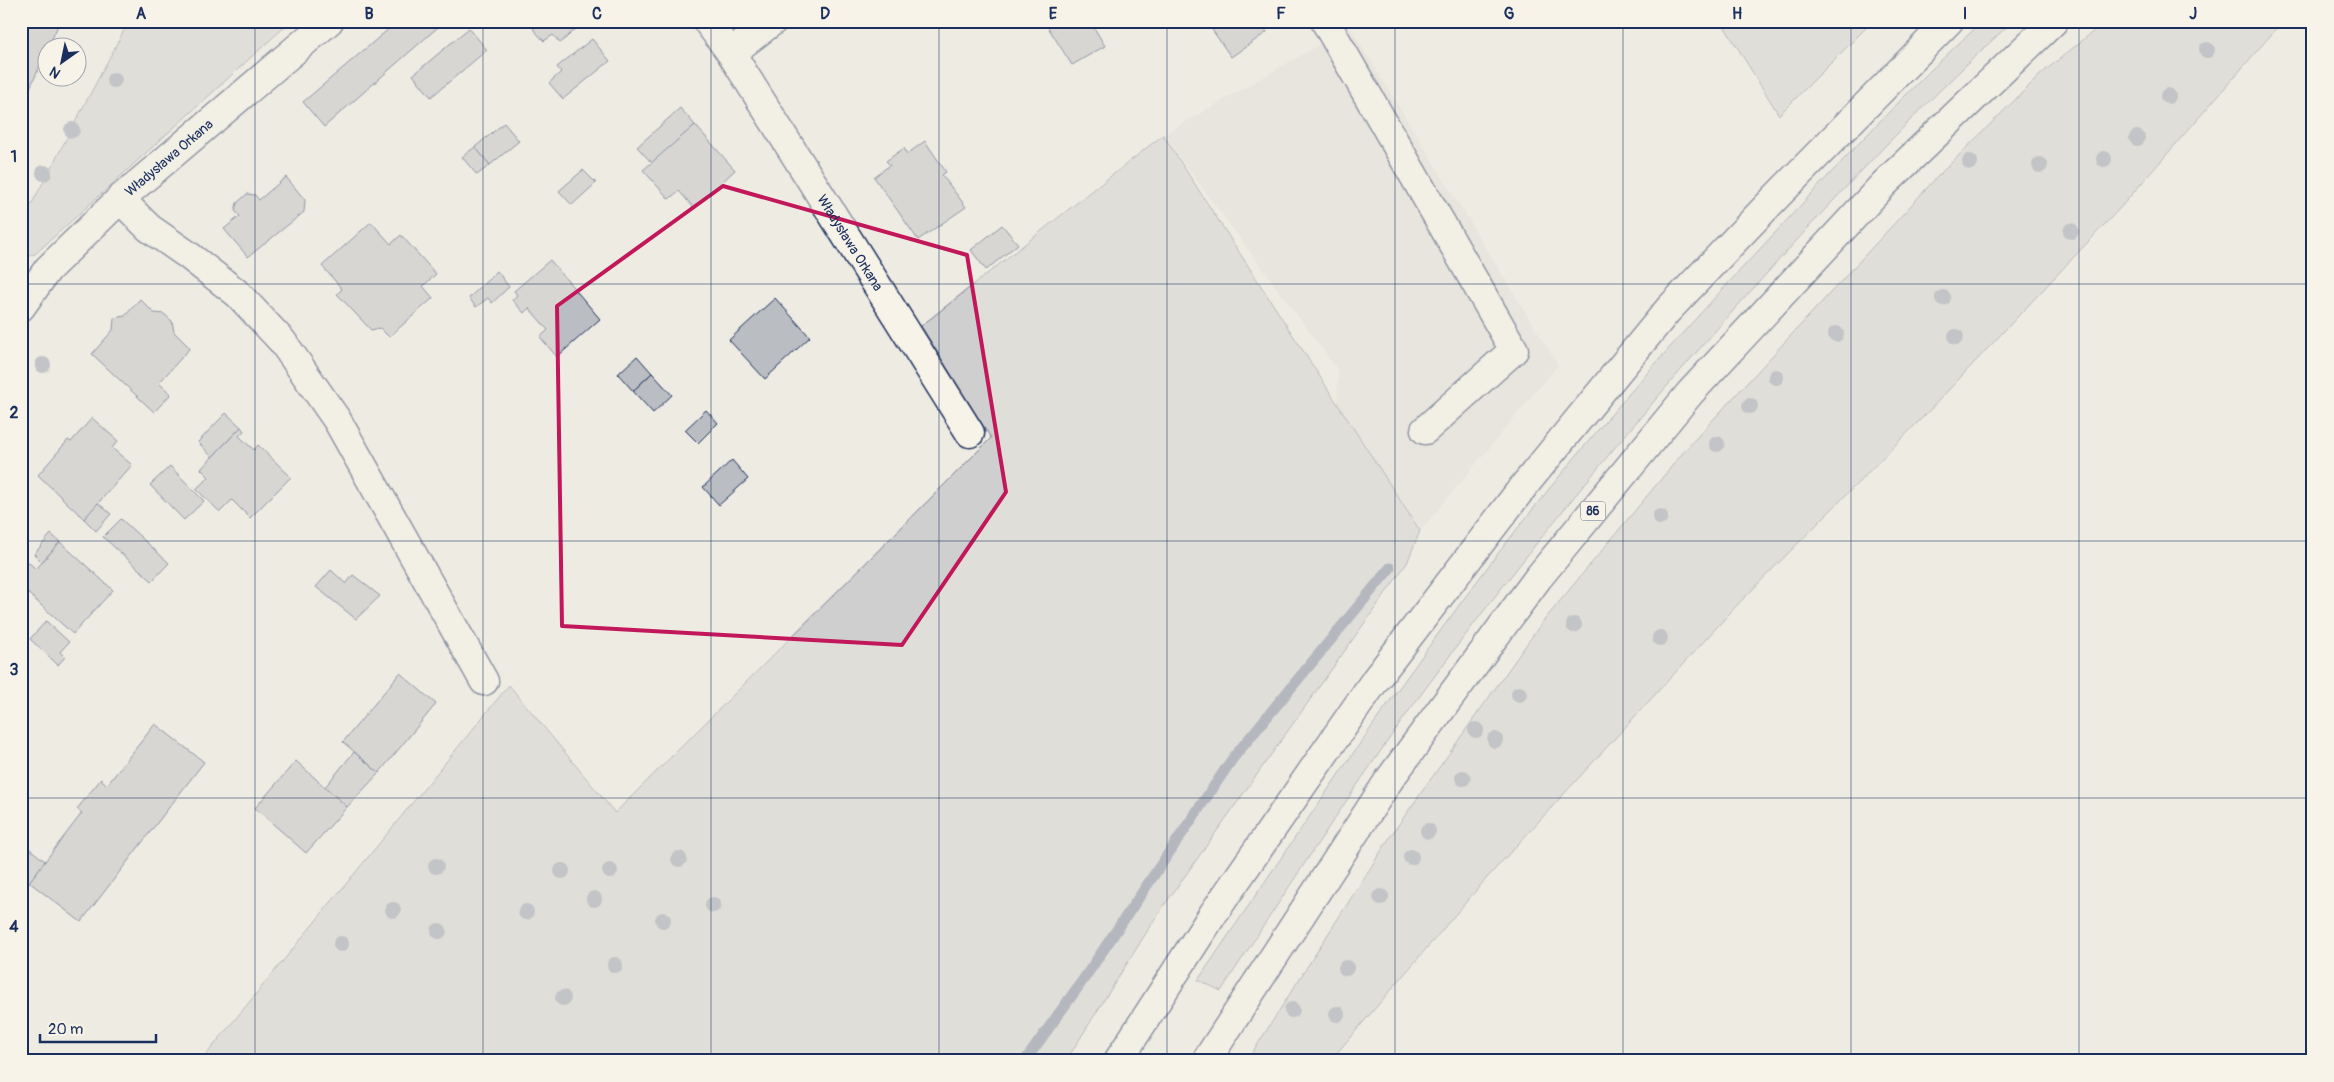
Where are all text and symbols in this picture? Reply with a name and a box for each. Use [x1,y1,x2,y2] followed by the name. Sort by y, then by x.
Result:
[136,4,147,24] text: A
[364,4,374,24] text: B
[592,4,602,24] text: C
[820,4,830,24] text: D
[1049,4,1058,24] text: E
[1276,4,1286,24] text: F
[1504,4,1515,24] text: G
[1732,4,1742,24] text: H
[1963,4,1967,24] text: I
[2189,4,2197,24] text: J
[38,38,88,88] north arrow
[47,63,64,82] text: N
[121,115,216,200] street label: Władysława Orkana
[11,147,17,167] text: 1
[814,191,887,294] street label: Władysława Orkana
[10,403,19,423] text: 2
[1580,502,1606,520] road number: 86
[10,660,19,680] text: 3
[9,917,19,937] text: 4
[40,1012,156,1044] scale bar
[48,1020,83,1039] text: 20 m

